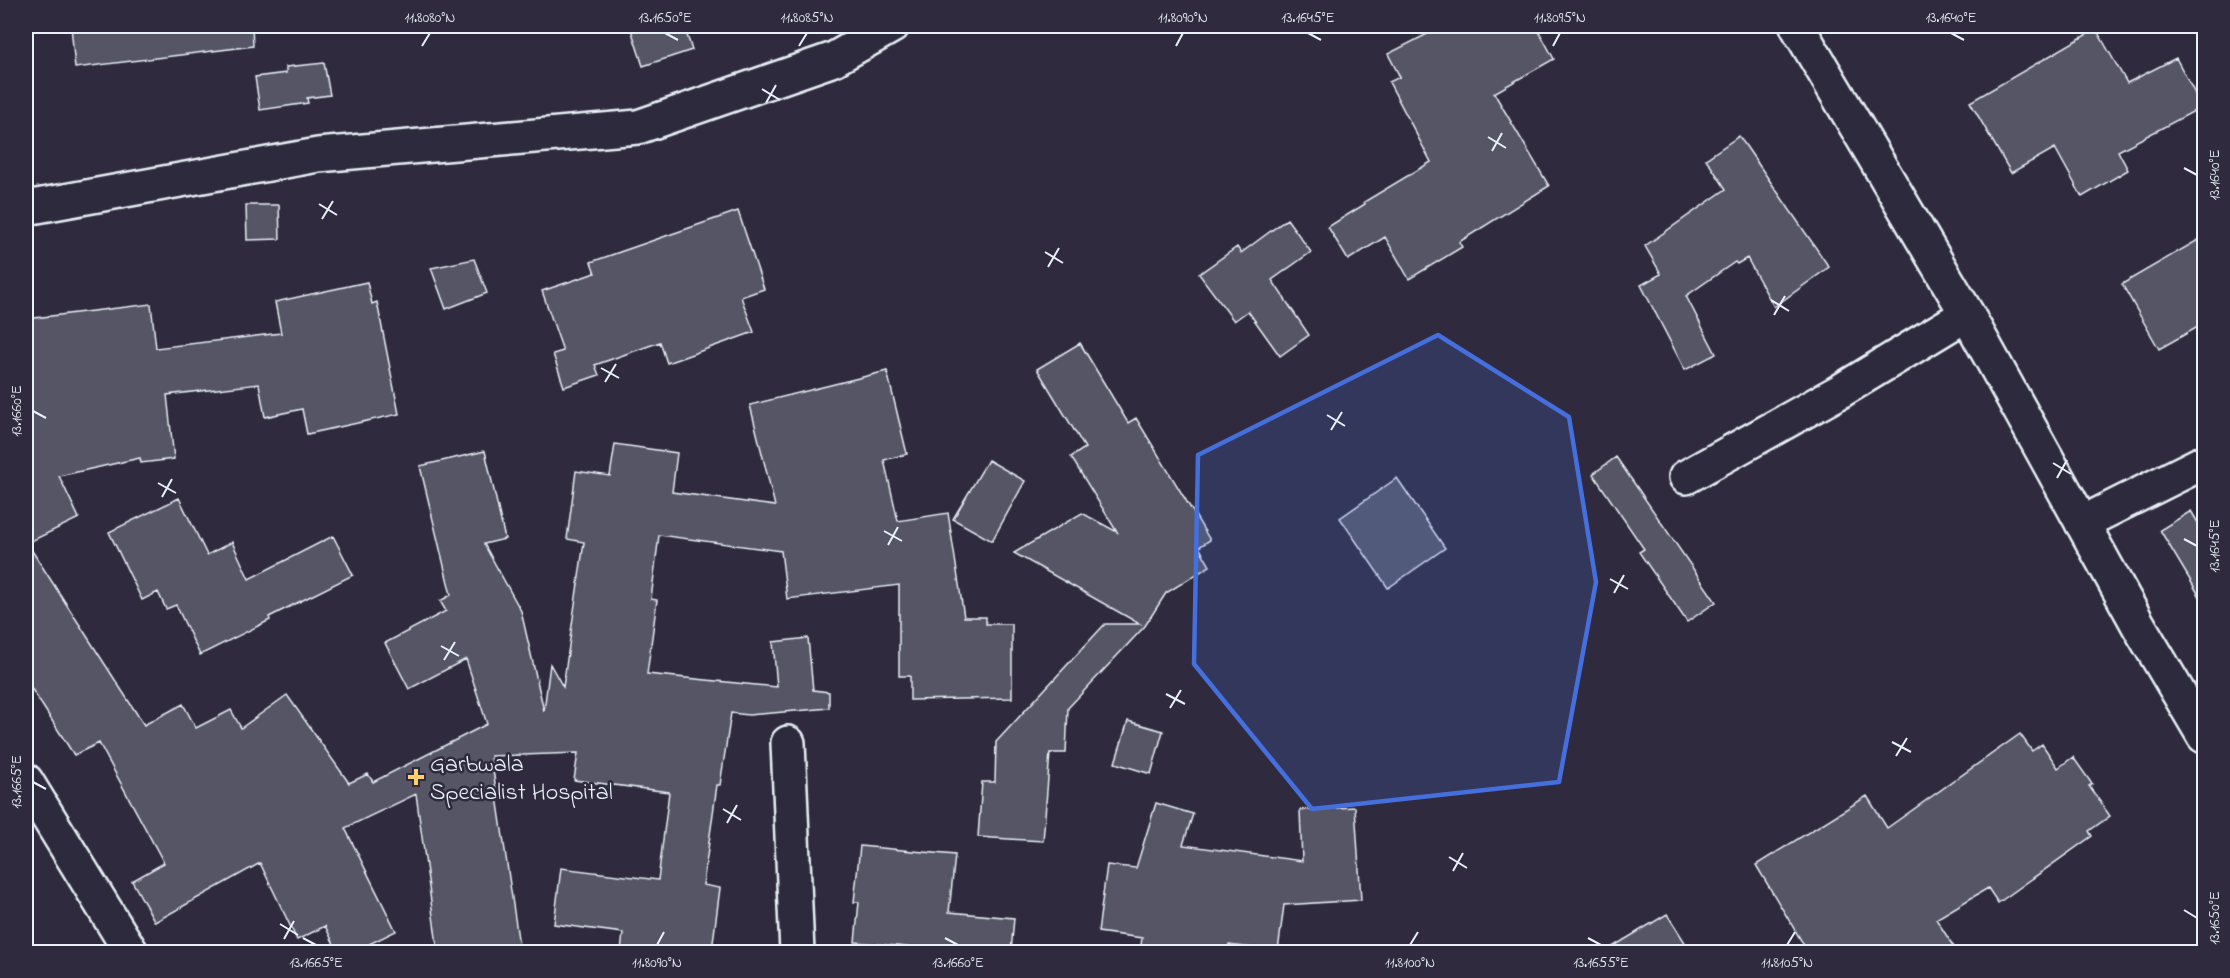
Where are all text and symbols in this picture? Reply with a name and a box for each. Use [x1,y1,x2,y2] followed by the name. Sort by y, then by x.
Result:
[405,7,455,29] text: 11.8080°N
[638,7,692,29] text: 13.1650°E
[780,7,834,29] text: 11.8085°N
[1158,7,1208,29] text: 11.8090°N
[1281,7,1335,29] text: 13.1645°E
[1534,7,1586,29] text: 11.8095°N
[1925,7,1977,29] text: 13.1640°E
[2204,149,2226,201] text: 13.1640°E
[6,385,28,437] text: 13.1660°E
[2204,519,2226,573] text: 13.1645°E
[430,748,613,811] place label: Garbwala Specialist Hospital
[6,755,28,809] text: 13.1665°E
[407,768,425,786] marker: Garbwala Specialist Hospital
[2204,891,2226,945] text: 13.1650°E
[289,952,343,974] text: 13.1665°E
[632,952,682,974] text: 11.8090°N
[932,952,984,974] text: 13.1660°E
[1385,952,1435,974] text: 11.8100°N
[1573,952,1629,974] text: 13.1655°E
[1761,952,1813,974] text: 11.8105°N

